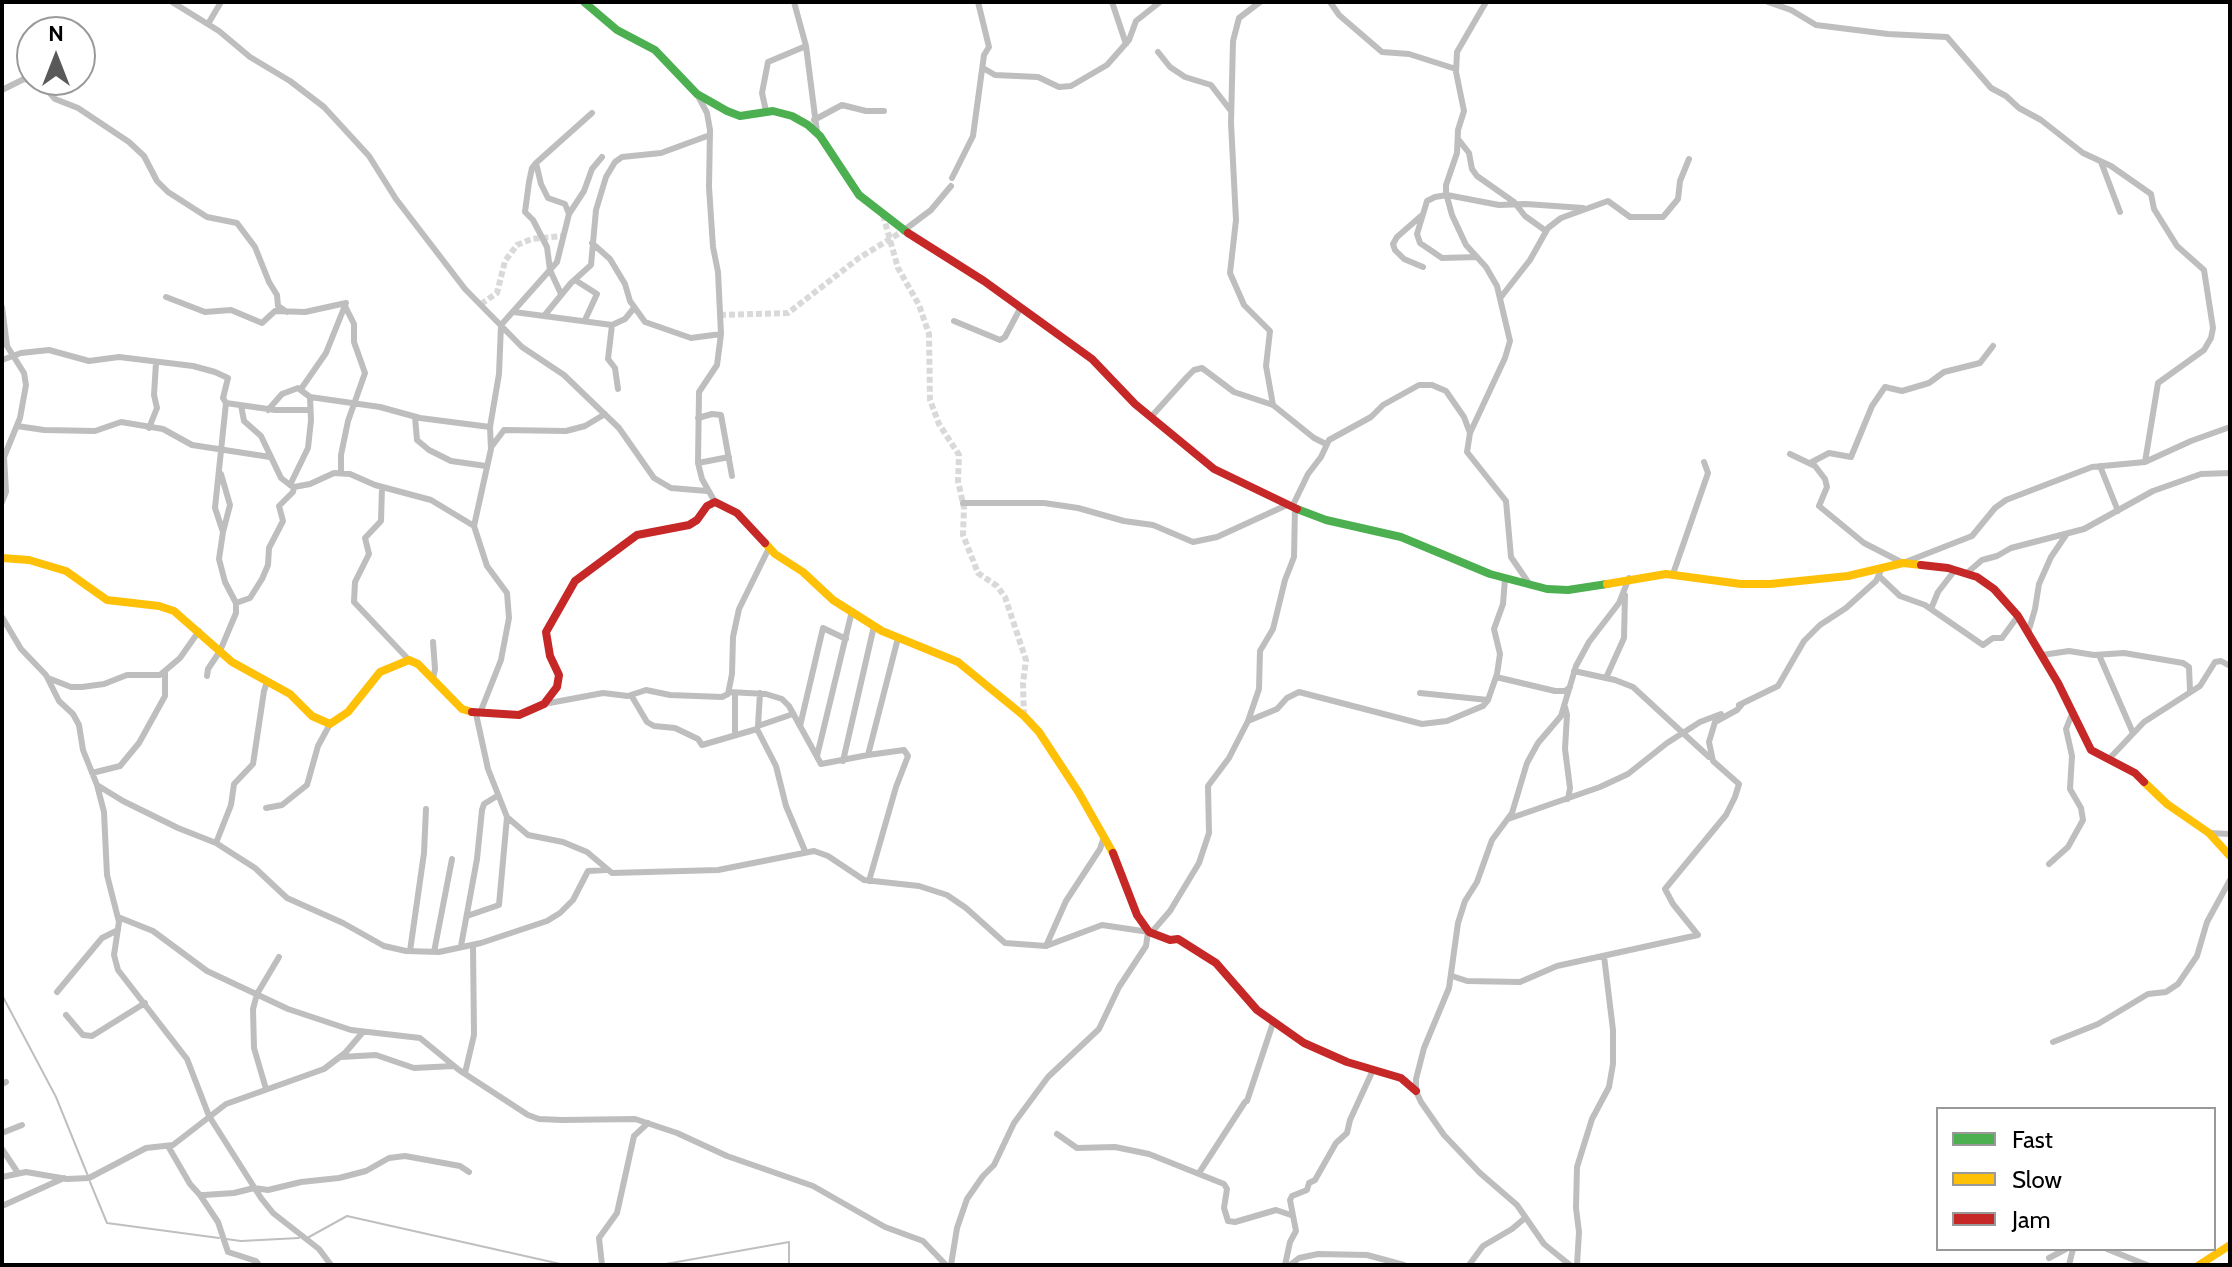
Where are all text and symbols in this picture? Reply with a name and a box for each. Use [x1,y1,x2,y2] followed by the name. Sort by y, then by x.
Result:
[16,16,96,96] north arrow
[48,20,64,47] text: N
[1936,1107,2216,1251] legend
[2012,1125,2053,1154] text: Fast
[2012,1165,2062,1194] text: Slow
[2012,1205,2050,1234] text: Jam

